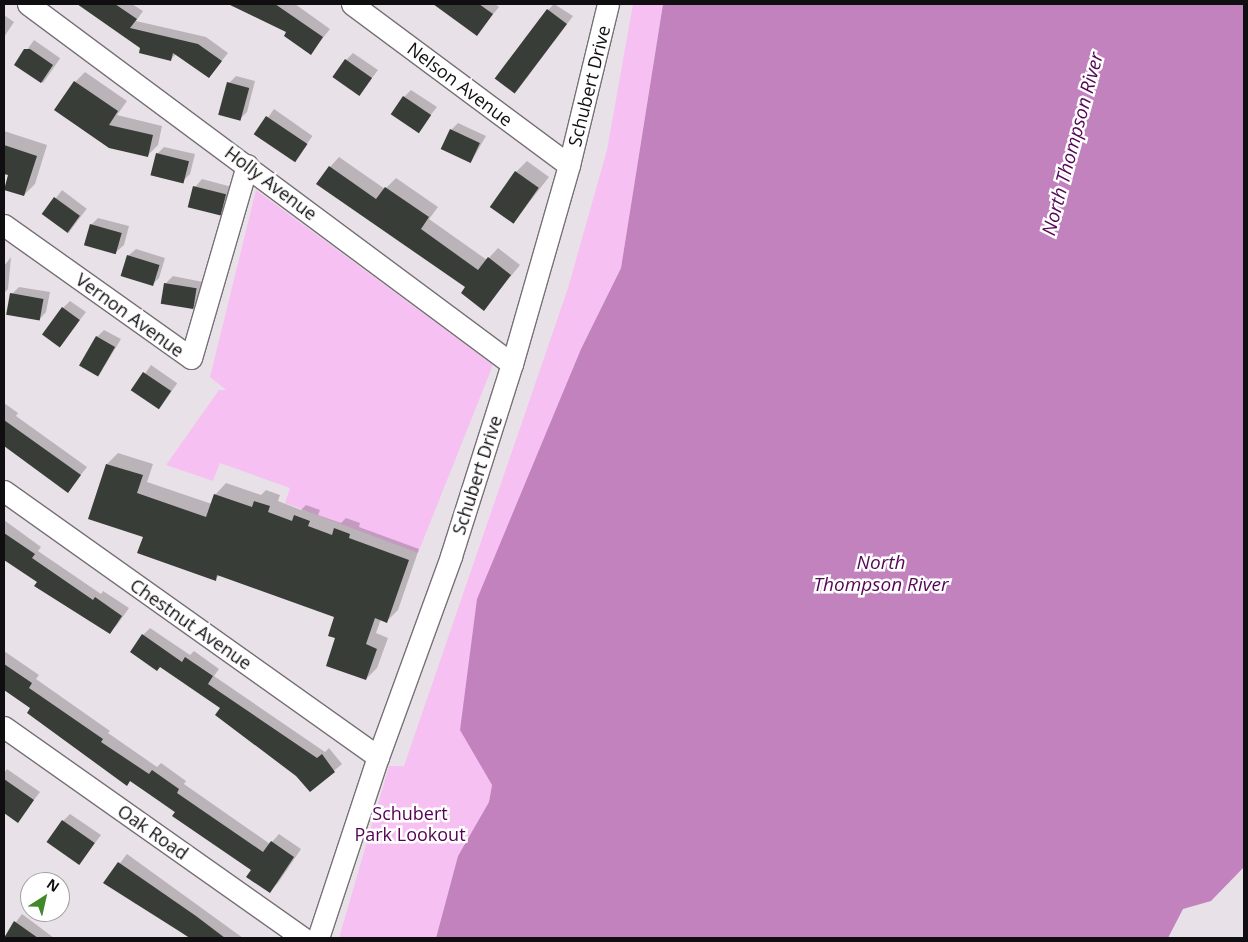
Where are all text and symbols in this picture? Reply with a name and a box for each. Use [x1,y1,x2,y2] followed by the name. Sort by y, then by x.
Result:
[563,23,615,149] street label: Schubert Drive
[403,37,517,131] street label: Nelson Avenue
[1038,50,1108,238] water label: North Thompson River
[221,141,321,225] street label: Holly Avenue
[72,269,188,361] street label: Vernon Avenue
[448,413,506,537] street label: Schubert Drive
[814,552,948,596] water label: North Thompson River
[126,574,256,674] street label: Chestnut Avenue
[114,800,192,864] street label: Oak Road
[354,803,466,846] park label: Schubert Park Lookout
[20,872,70,922] north arrow
[43,874,63,896] text: N

